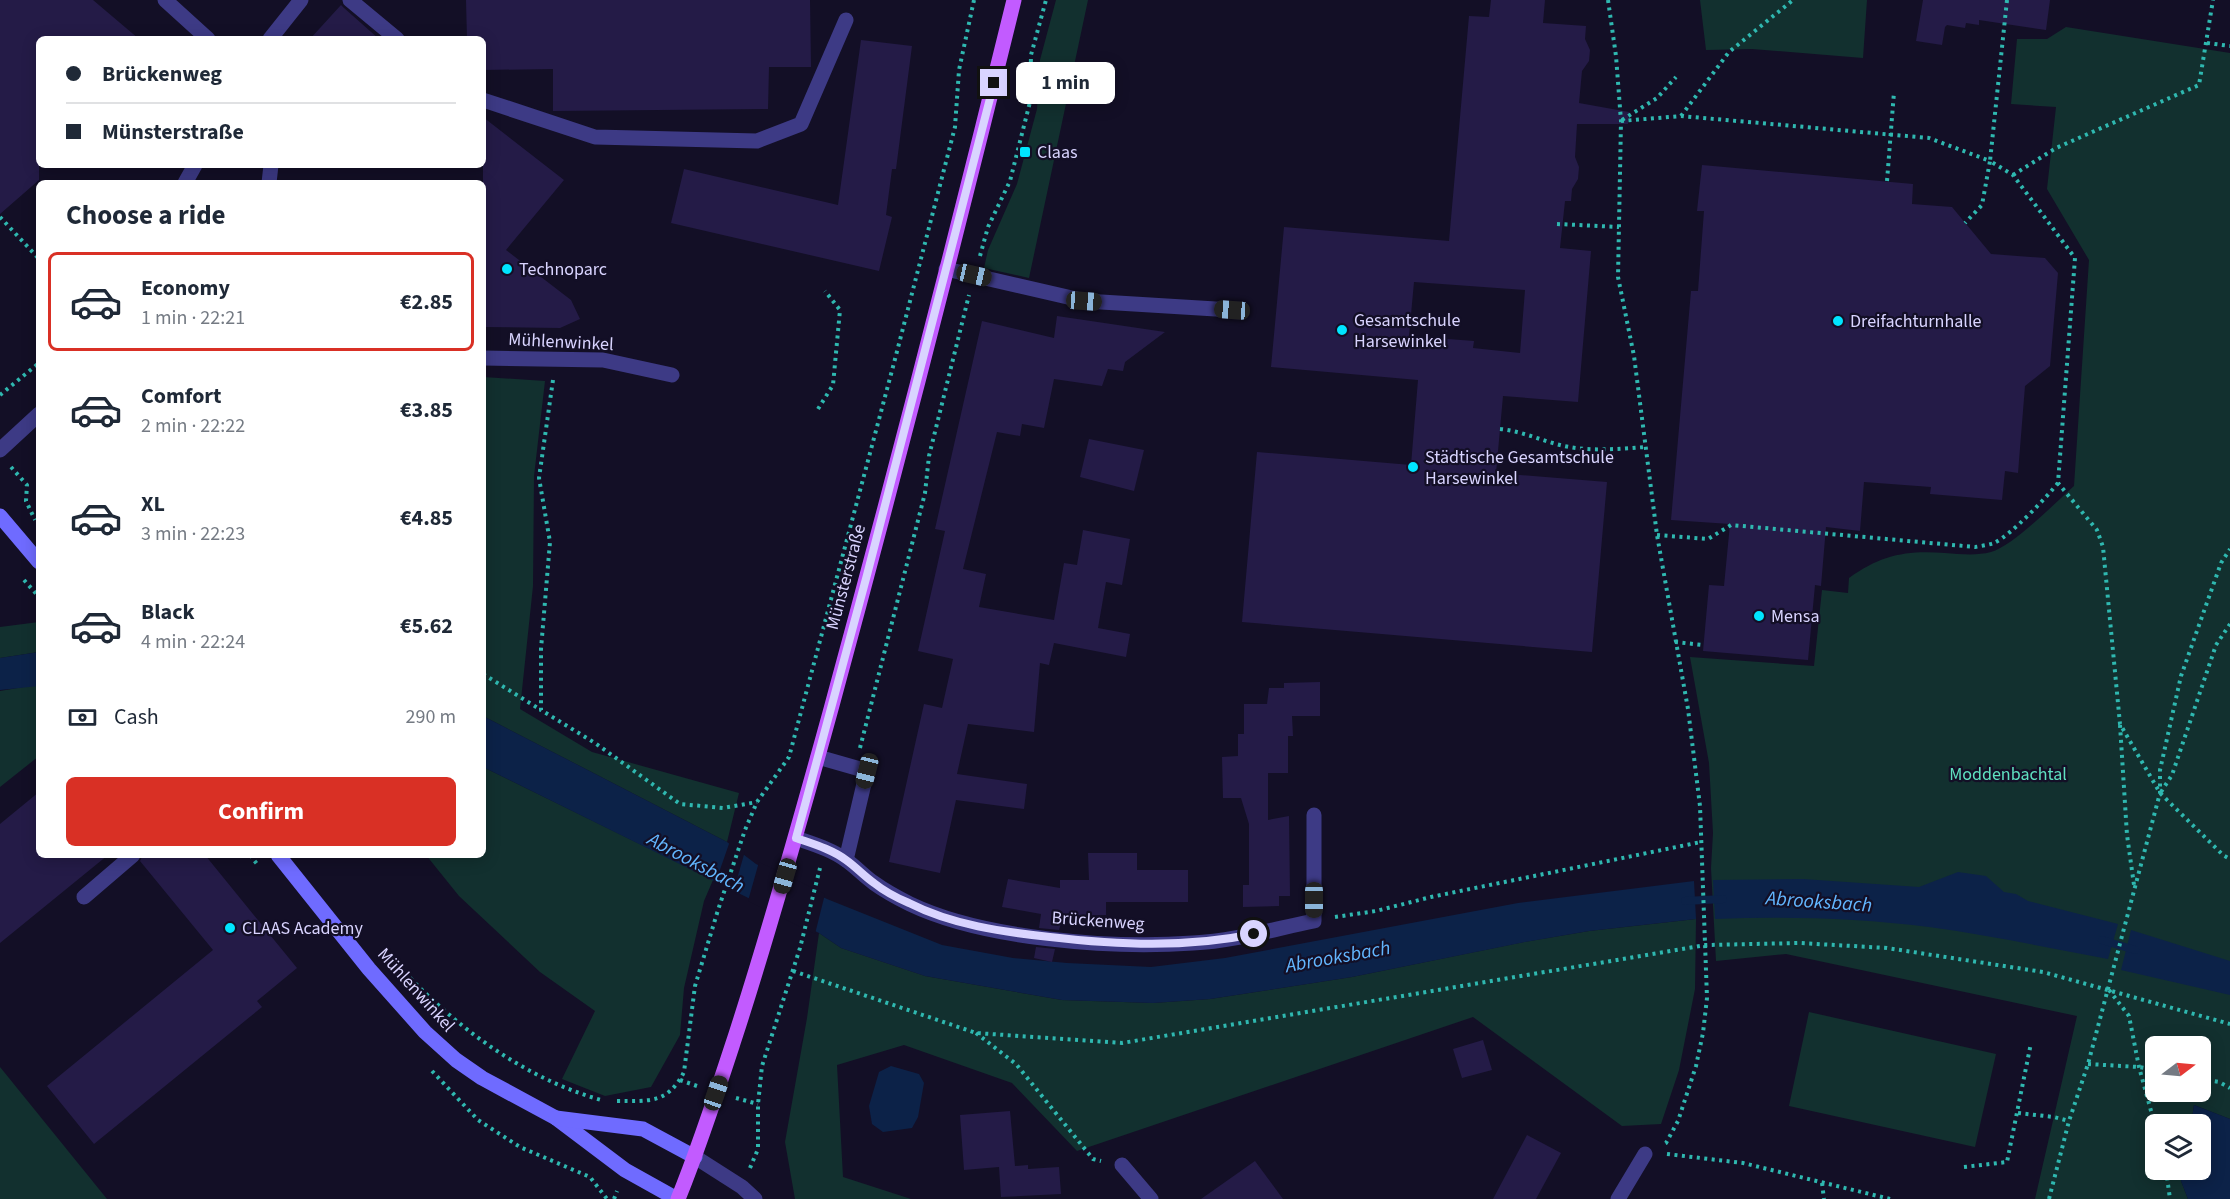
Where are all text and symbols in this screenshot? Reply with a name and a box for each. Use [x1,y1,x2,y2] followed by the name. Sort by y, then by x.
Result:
[102,58,222,90] text: Brückenweg
[1015,62,1114,104] callout: 1 min
[980,69,1007,96] route end
[1041,69,1090,97] text: 1 min
[102,116,244,148] text: Münsterstraße
[1037,140,1078,165] place label: Claas
[1018,145,1032,159] marker: Claas
[66,196,226,235] text: Choose a ride
[519,257,607,282] place label: Technoparc
[500,262,514,276] marker: Technoparc
[954,262,994,288] car
[141,272,230,304] text: Economy
[69,275,123,329] icon: car
[400,286,453,318] text: €2.85
[1065,291,1103,311] car
[1213,300,1251,320] car
[141,304,245,332] text: 1 min · 22:21
[1354,308,1460,354] place label: Gesamtschule Harsewinkel
[1850,309,1981,334] place label: Dreifachturnhalle
[1831,314,1845,328] marker: Dreifachturnhalle
[1335,323,1349,337] marker: Gesamtschule Harsewinkel
[508,327,614,357] street label: Mühlenwinkel
[141,380,222,412] text: Comfort
[69,383,123,437] icon: car
[400,394,453,426] text: €3.85
[141,412,245,440] text: 2 min · 22:22
[1425,445,1614,491] place label: Städtische Gesamtschule Harsewinkel
[1406,460,1420,474] marker: Städtische Gesamtschule Harsewinkel
[141,488,165,520] text: XL
[69,491,123,545] icon: car
[400,502,453,534] text: €4.85
[141,520,245,548] text: 3 min · 22:23
[820,521,872,633] street label: Münsterstraße
[141,596,195,628] text: Black
[69,599,123,653] icon: car
[1771,604,1819,629] place label: Mensa
[1752,609,1766,623] marker: Mensa
[400,610,453,642] text: €5.62
[141,628,245,656] text: 4 min · 22:24
[66,701,99,734] icon: cash
[114,701,159,733] text: Cash
[406,703,456,731] text: 290 m
[854,751,880,791] car
[1949,762,2067,787] park label: Moddenbachtal
[66,777,456,846] button: Confirm
[641,825,749,900] water label: Abrooksbach
[771,856,799,896] car
[1305,882,1323,918] car
[1763,884,1873,920] water label: Abrooksbach
[1051,905,1145,937] street label: Brückenweg
[242,916,363,941] place label: CLAAS Academy
[1240,920,1267,947] route start
[223,921,237,935] marker: CLAAS Academy
[1281,934,1393,980] water label: Abrooksbach
[371,942,461,1038] street label: Mühlenwinkel
[2145,1036,2211,1102] north arrow
[2145,1036,2211,1180] map controls
[702,1073,730,1113] car
[2145,1114,2211,1180] button: layers

